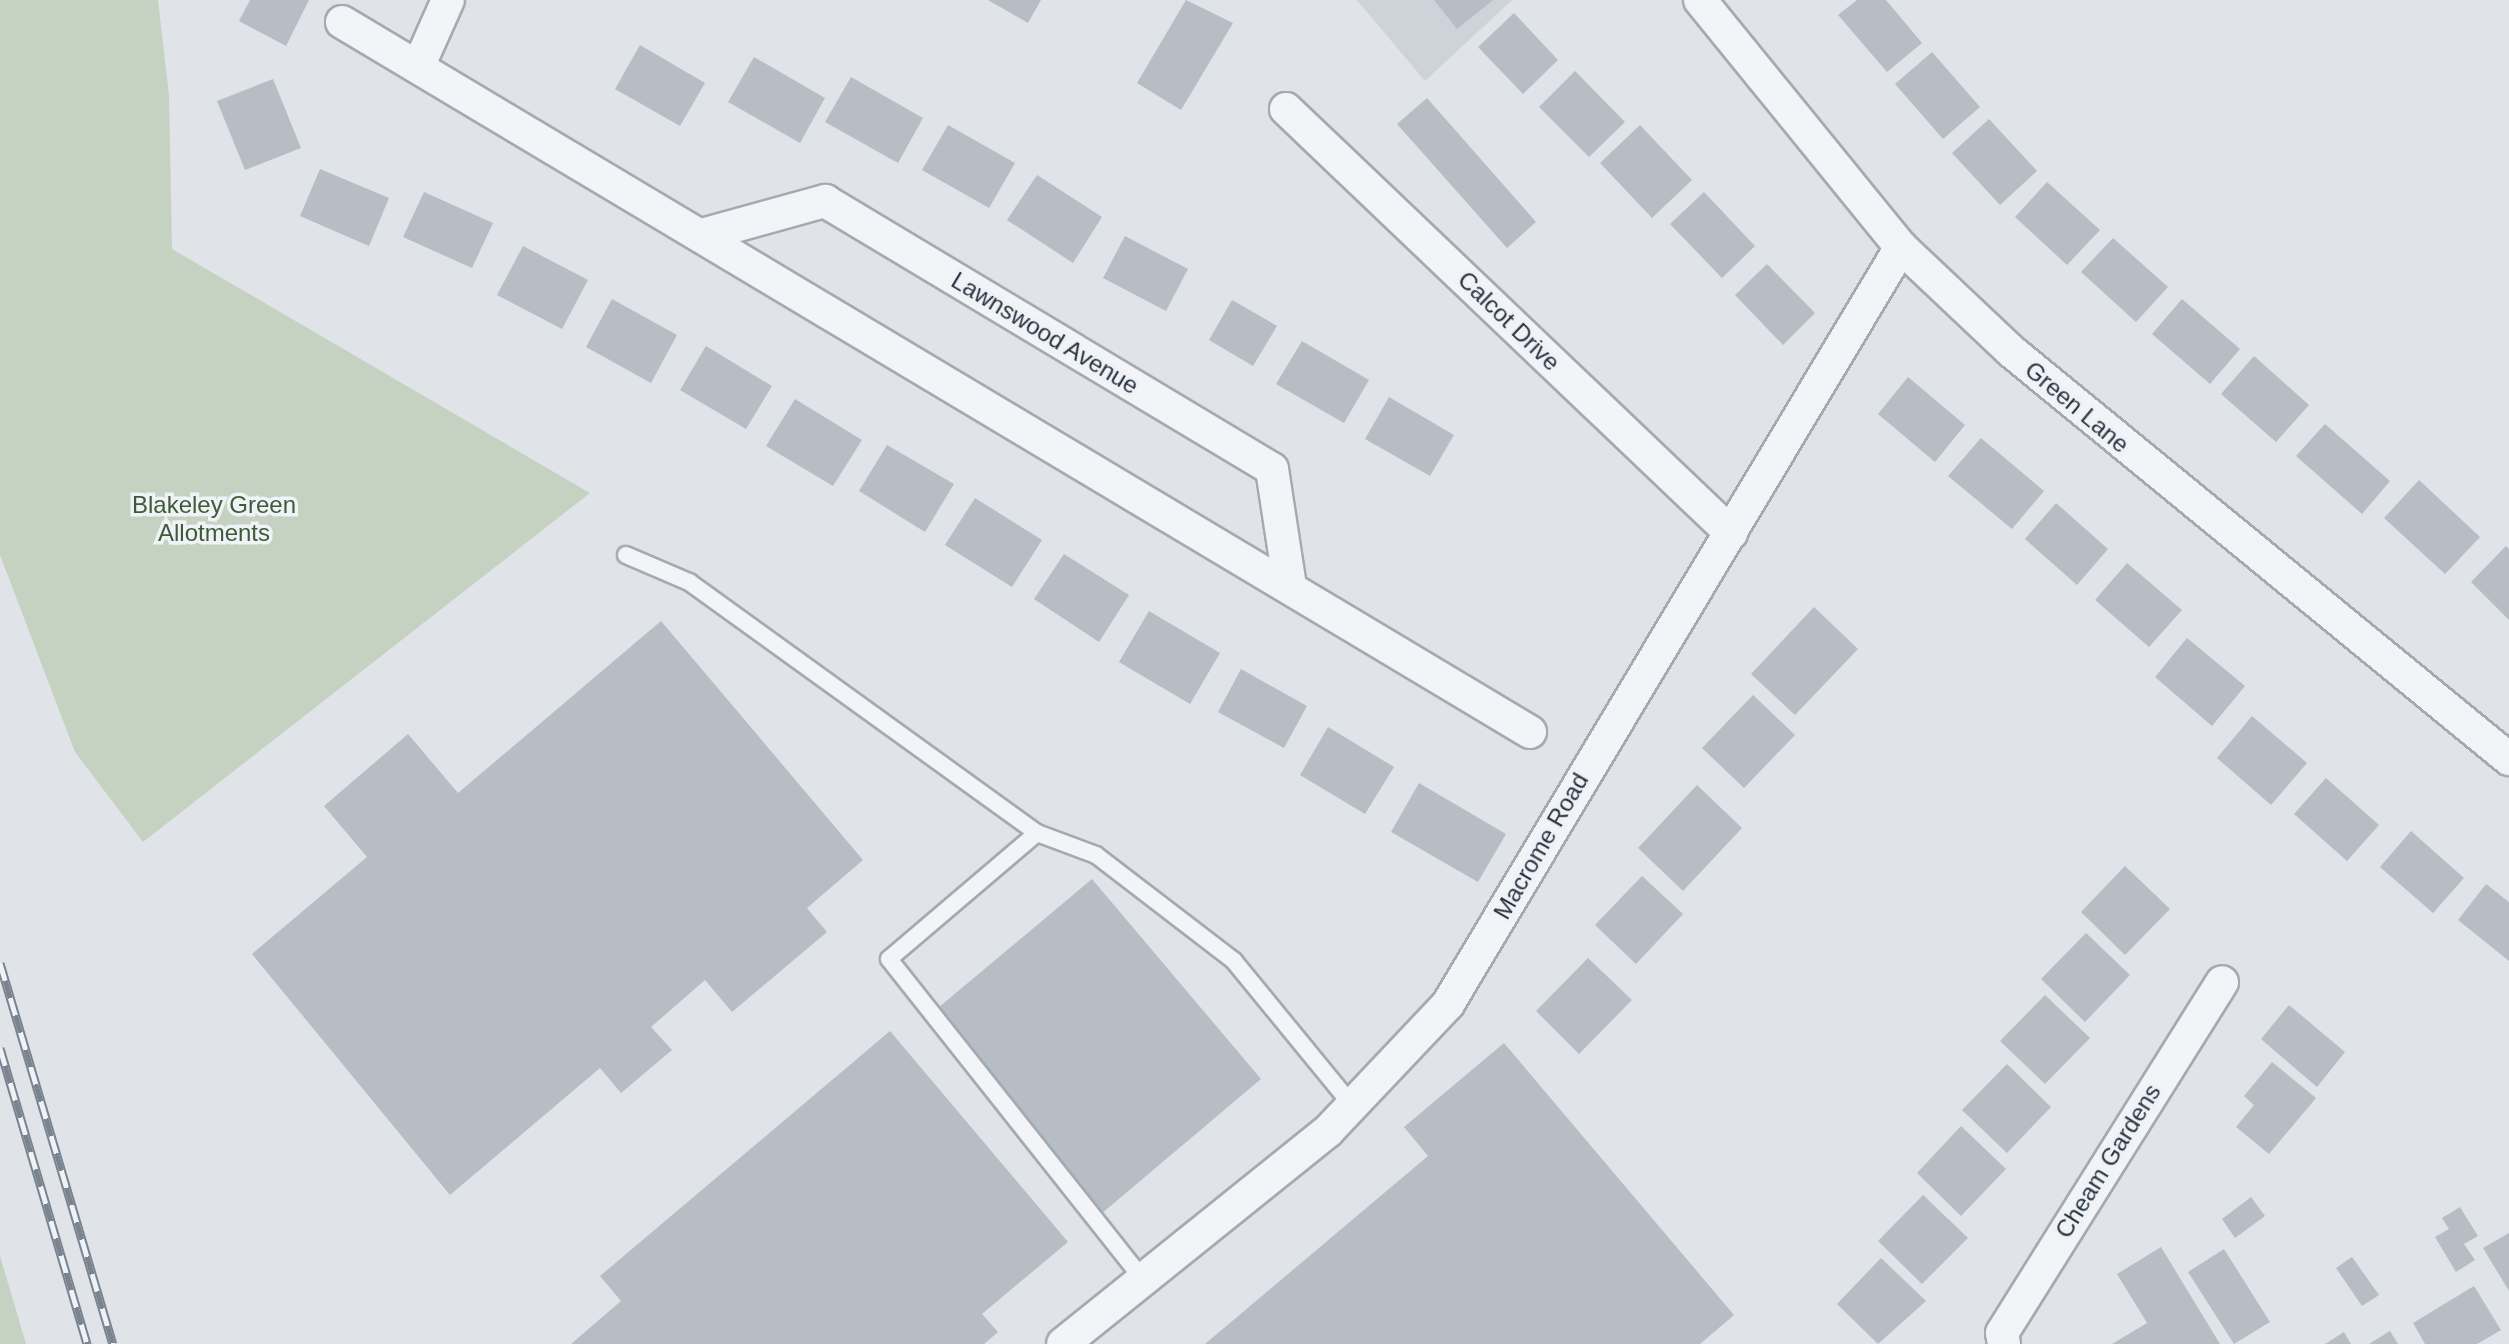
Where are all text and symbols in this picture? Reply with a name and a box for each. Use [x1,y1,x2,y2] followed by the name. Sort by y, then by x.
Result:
[946,265,1144,401] street label: Lawnswood Avenue
[1452,265,1566,377] street label: Calcot Drive
[2019,355,2135,459] street label: Green Lane
[132,491,296,547] park label: Blakeley Green Allotments
[1488,768,1594,924] street label: Macrome Road
[2049,1079,2167,1243] street label: Cheam Gardens

